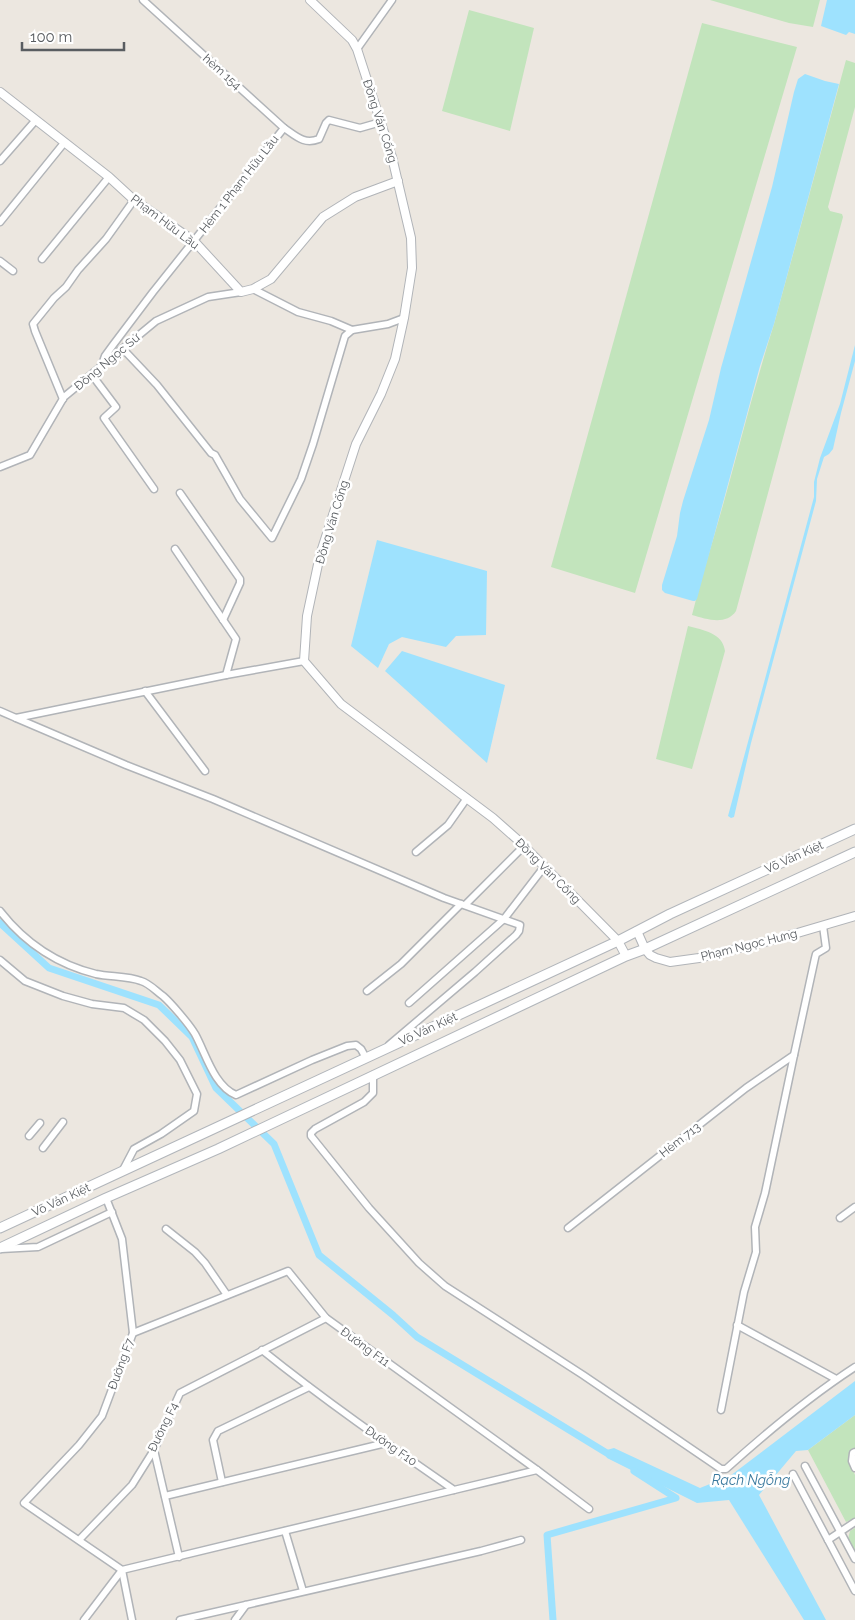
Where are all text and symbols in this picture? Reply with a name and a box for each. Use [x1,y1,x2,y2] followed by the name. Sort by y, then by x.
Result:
[22,20,125,52] scale bar
[30,28,72,46] text: 100 m
[200,51,244,93] street label: hẻm 154
[360,78,400,164] street label: Đồng Văn Cống
[197,132,281,236] street label: Hẻm 1 Phạm Hữu Lầu
[128,192,202,252] street label: Phạm Hữu Lầu
[71,330,143,393] street label: Đồng Ngọc Sứ
[313,478,351,566] street label: Đồng Văn Cống
[512,835,584,907] street label: Đồng Văn Cống
[763,838,825,876] street label: Võ Văn Kiệt
[699,926,799,964] street label: Phạm Ngọc Hưng
[397,1009,459,1049] street label: Võ Văn Kiệt
[657,1120,703,1160] street label: Hẻm 713
[30,1180,92,1220] street label: Võ Văn Kiệt
[338,1324,392,1370] street label: Đường F11
[105,1336,137,1392] street label: Đường F7
[145,1400,181,1454] street label: Đường F4
[363,1423,419,1469] street label: Đường F10
[712,1472,790,1488] water label: Rạch Ngỗng

